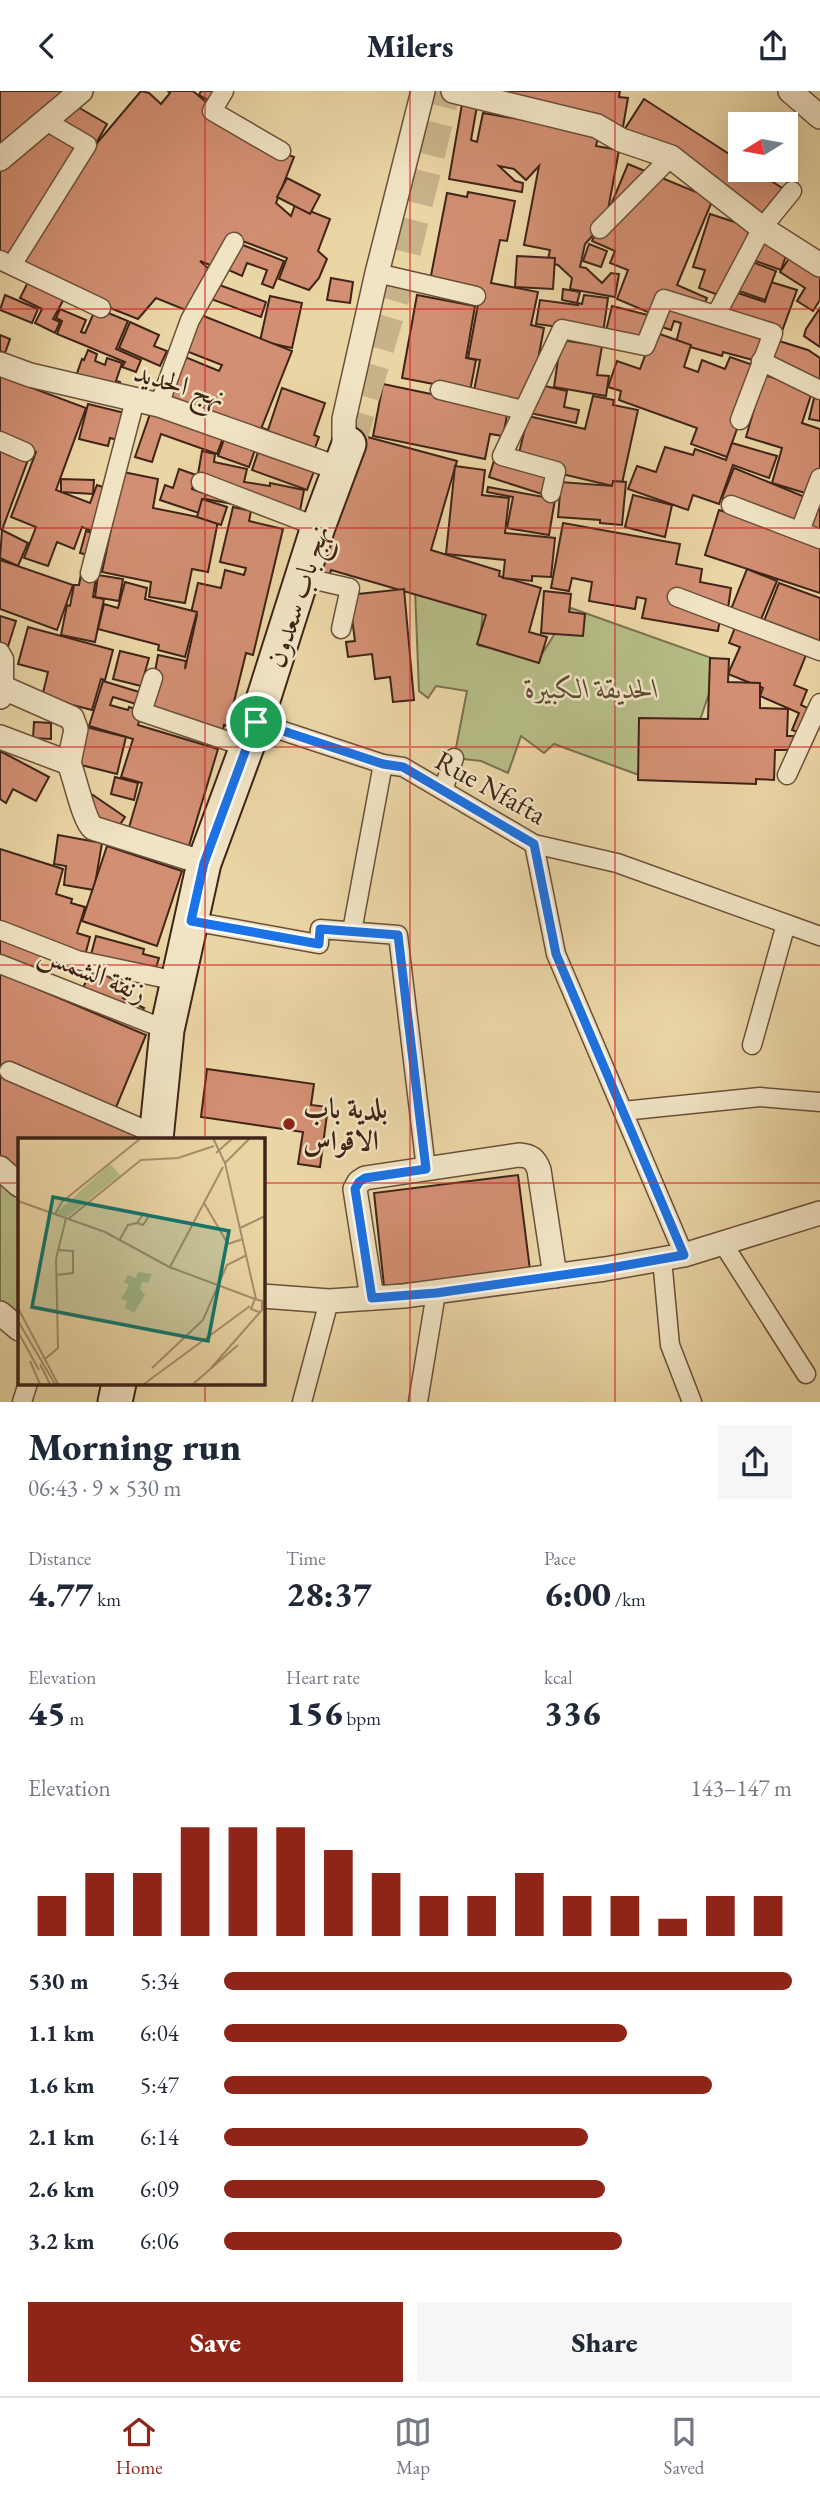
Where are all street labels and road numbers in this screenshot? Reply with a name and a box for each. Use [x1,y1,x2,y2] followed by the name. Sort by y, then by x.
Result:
[128,353,230,422] street label: نهج الحديد
[257,520,344,674] street label: نهج باب سعدون
[429,742,554,833] street label: Rue Nfafta
[33,934,152,1011] street label: زنقة الشمس

